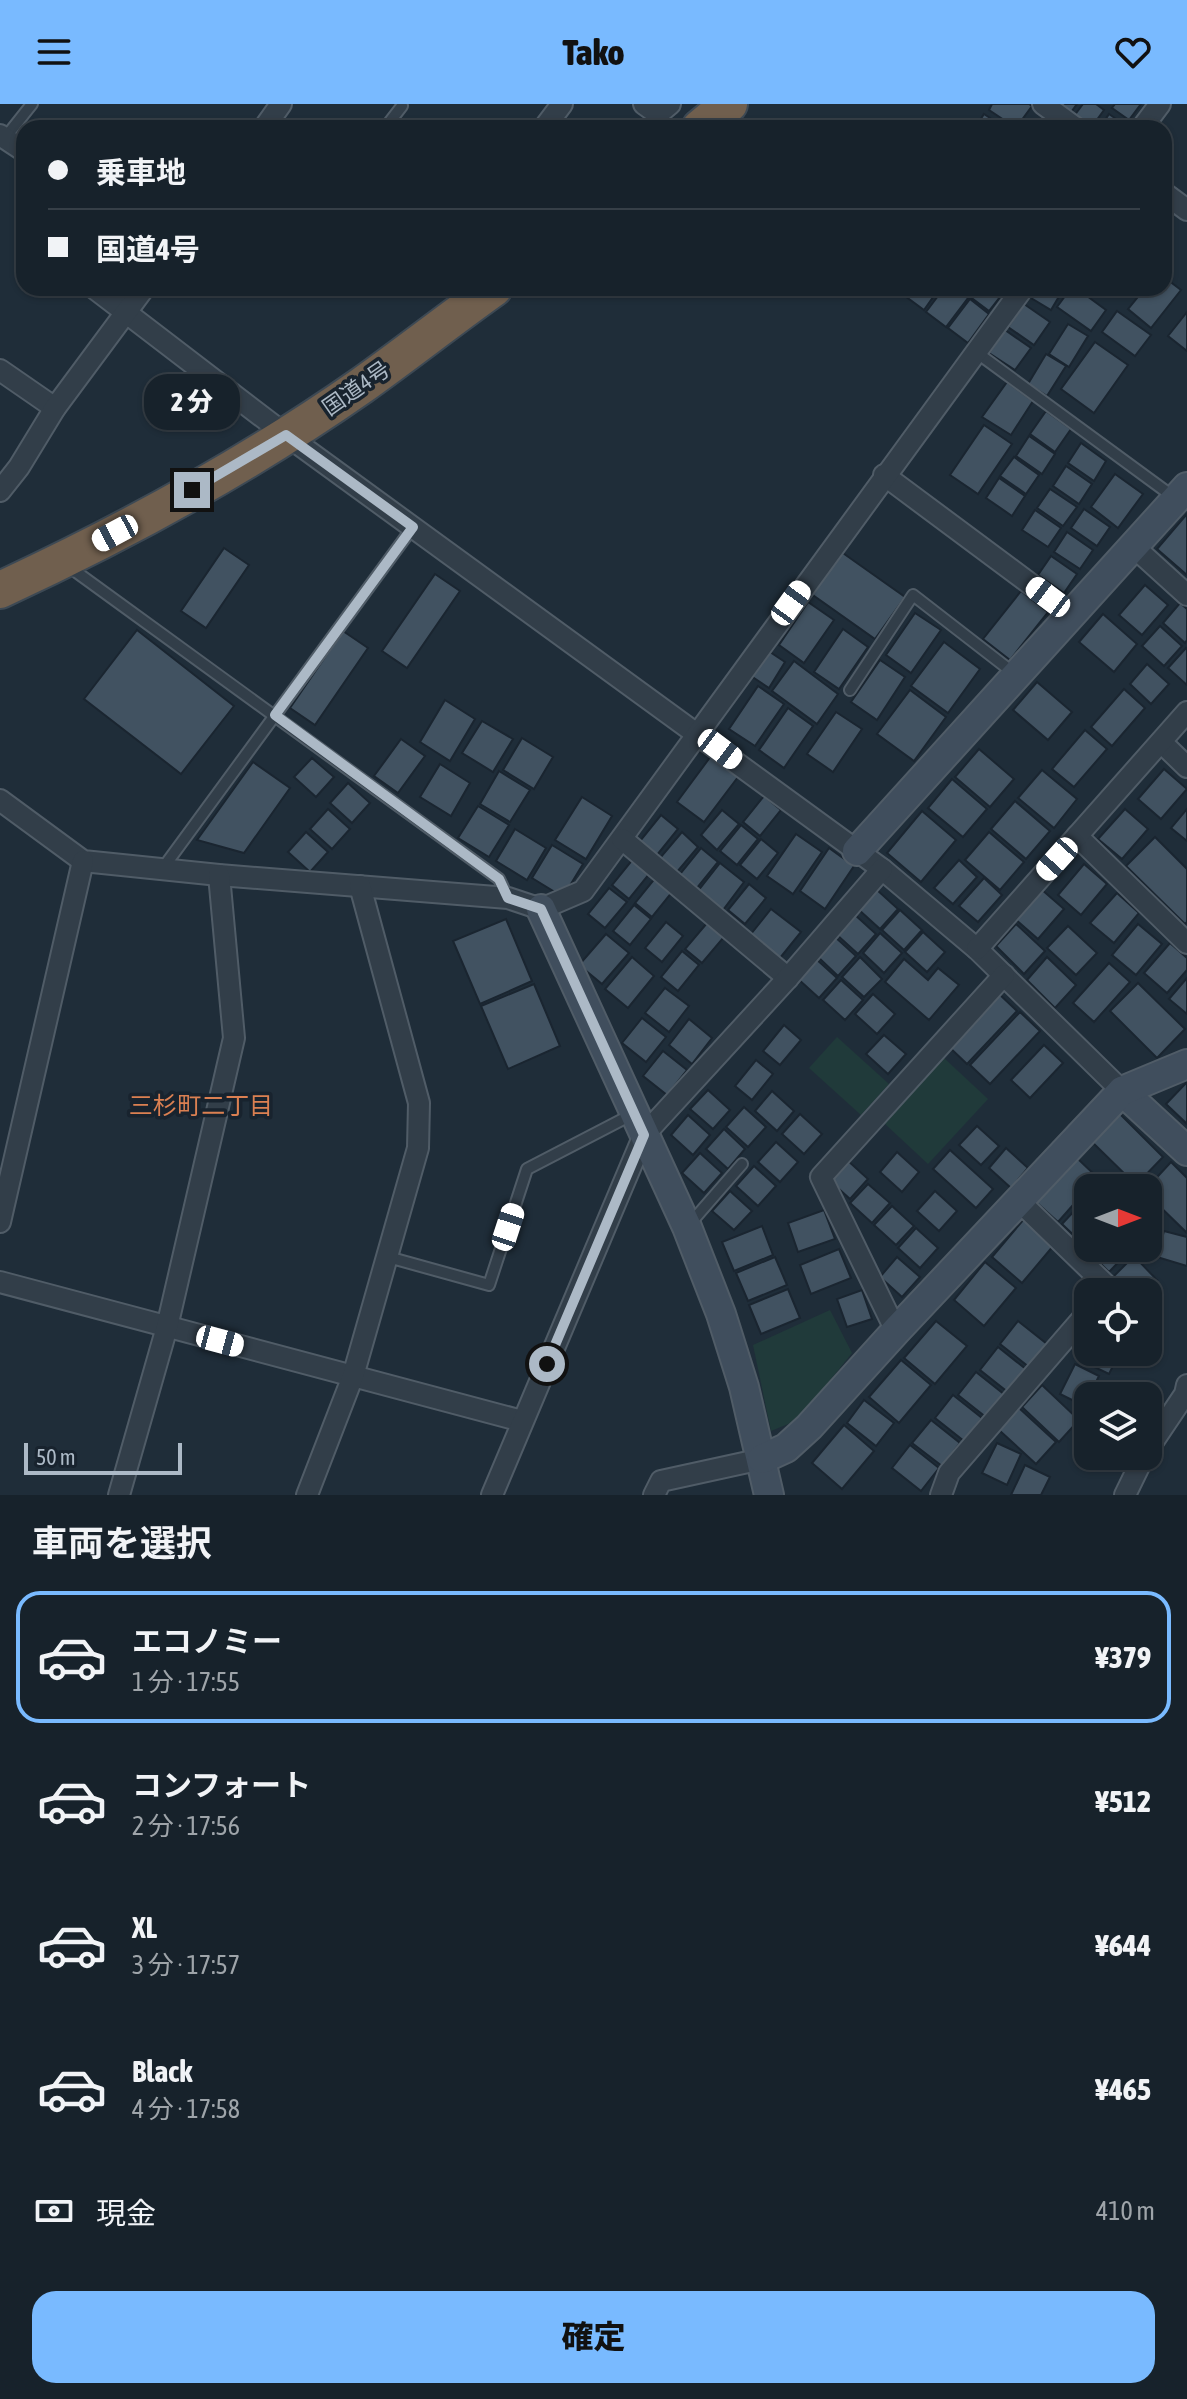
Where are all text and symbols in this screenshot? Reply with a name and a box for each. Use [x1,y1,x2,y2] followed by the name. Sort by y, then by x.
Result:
[32,30,76,74] icon: menu
[1111,30,1155,74] icon: heart
[562,31,625,73] text: Tako
[96,155,186,189] text: 乗車地
[96,232,200,266] text: 国道4号
[317,355,395,421] street label: 国道4号
[144,374,240,430] callout: 2 分
[171,387,213,417] text: 2 分
[174,472,210,508] route end
[88,511,142,555] car
[1022,573,1074,621] car
[767,577,815,629] car
[694,725,746,773] car
[1032,833,1082,885] car
[129,1092,273,1119] district label: 三杉町二丁目
[1074,1174,1162,1262] north arrow
[1074,1174,1162,1470] map controls
[489,1200,527,1254] car
[1074,1278,1162,1366] button: locate
[194,1323,246,1359] car
[529,1346,565,1382] route start
[1074,1382,1162,1470] button: layers
[24,1439,182,1475] scale bar
[36,1444,76,1470] text: 50 m
[32,1522,212,1564] text: 車両を選択
[36,1621,108,1693] icon: car
[132,1624,282,1658] text: エコノミー
[1095,1640,1151,1674] text: ¥379
[132,1667,240,1697] text: 1 分 · 17:55
[36,1765,108,1837] icon: car
[132,1768,311,1802] text: コンフォート
[1095,1784,1151,1818] text: ¥512
[132,1811,240,1841] text: 2 分 · 17:56
[36,1909,108,1981] icon: car
[132,1910,157,1944] text: XL
[1095,1928,1151,1962] text: ¥644
[132,1950,240,1980] text: 3 分 · 17:57
[36,2053,108,2125] icon: car
[132,2054,192,2088] text: Black
[1095,2072,1151,2106] text: ¥465
[132,2094,240,2124] text: 4 分 · 17:58
[32,2189,76,2233] icon: cash
[96,2196,156,2230] text: 現金
[1096,2196,1155,2226] text: 410 m
[32,2291,1155,2383] button: 確定

